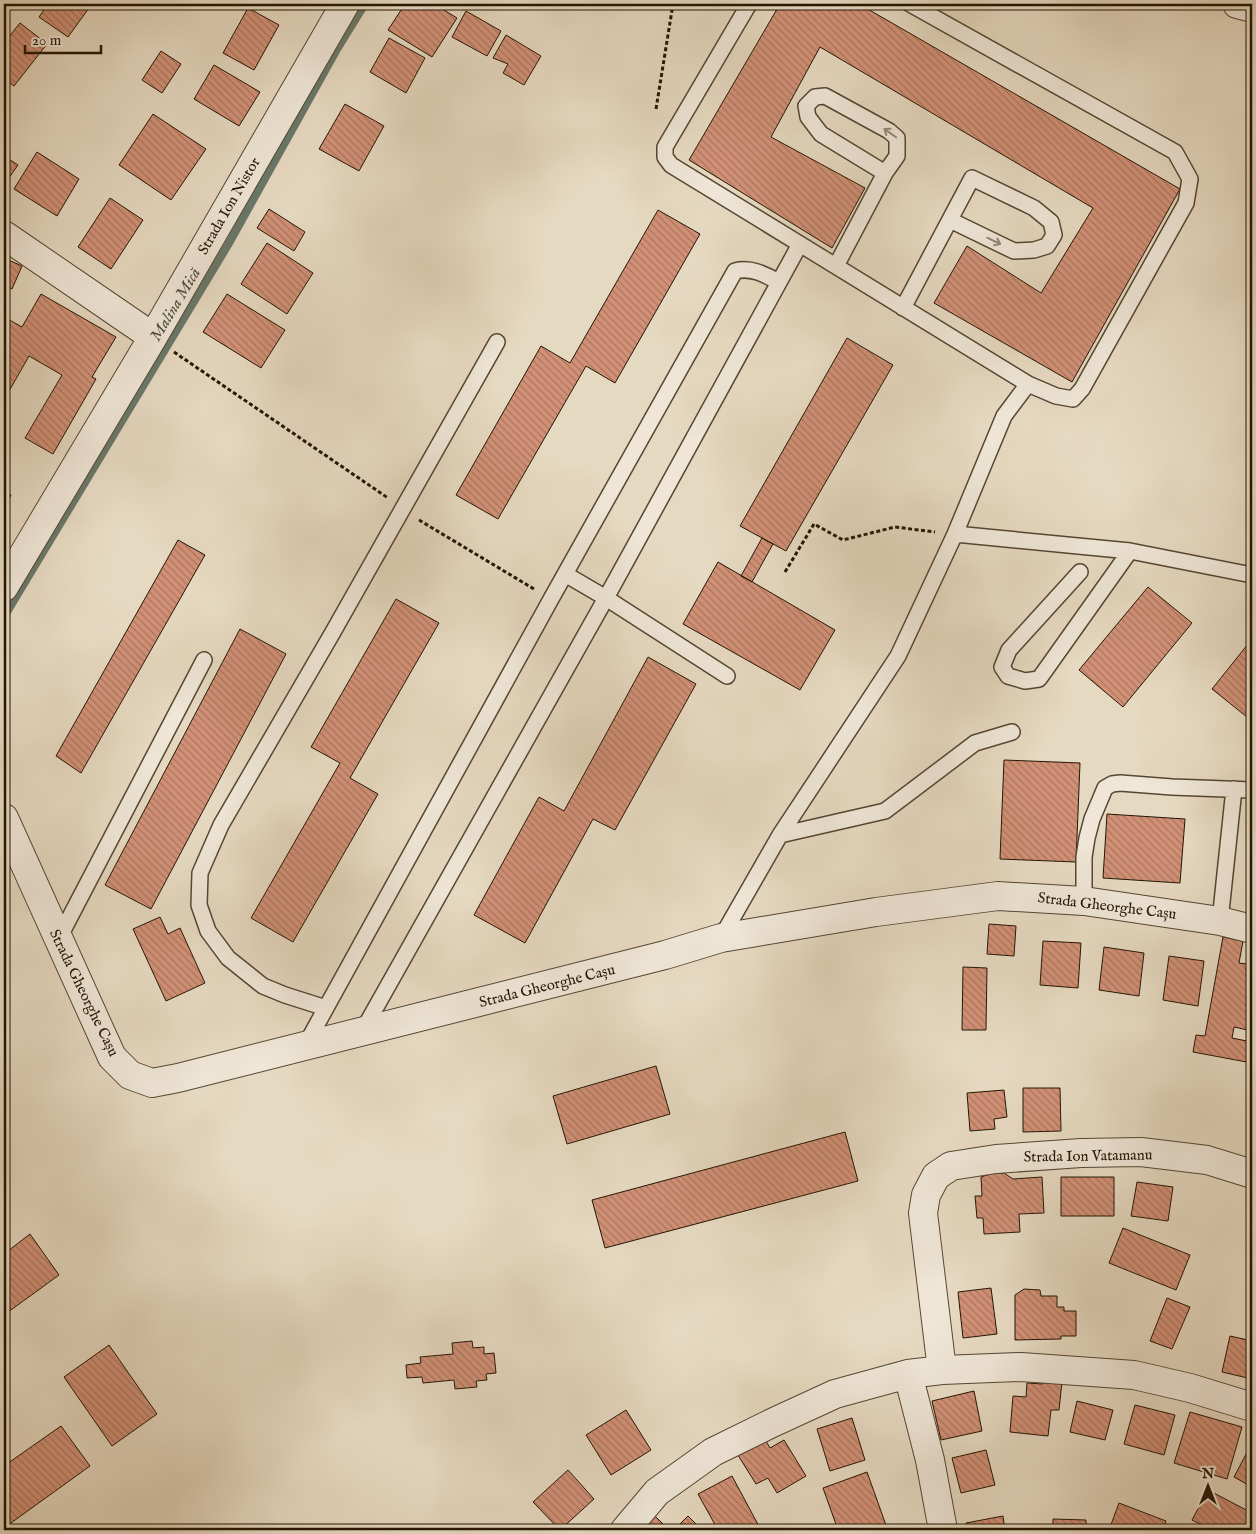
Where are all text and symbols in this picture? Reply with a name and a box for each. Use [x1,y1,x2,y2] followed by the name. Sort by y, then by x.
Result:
[25,22,101,54] scale bar
[32,31,62,50] text: 20 m
[883,128,897,138] one-way arrow
[194,154,265,258] street label: Strada Ion Nistor
[986,237,1001,246] one-way arrow
[146,264,206,345] water label: Malina Mică
[1037,888,1178,924] street label: Strada Gheorghe Cașu
[45,926,123,1060] street label: Strada Gheorghe Cașu
[477,960,617,1012] street label: Strada Gheorghe Cașu
[1023,1145,1153,1167] street label: Strada Ion Vatamanu
[1184,1462,1234,1512] north arrow
[1201,1465,1214,1483] text: N

